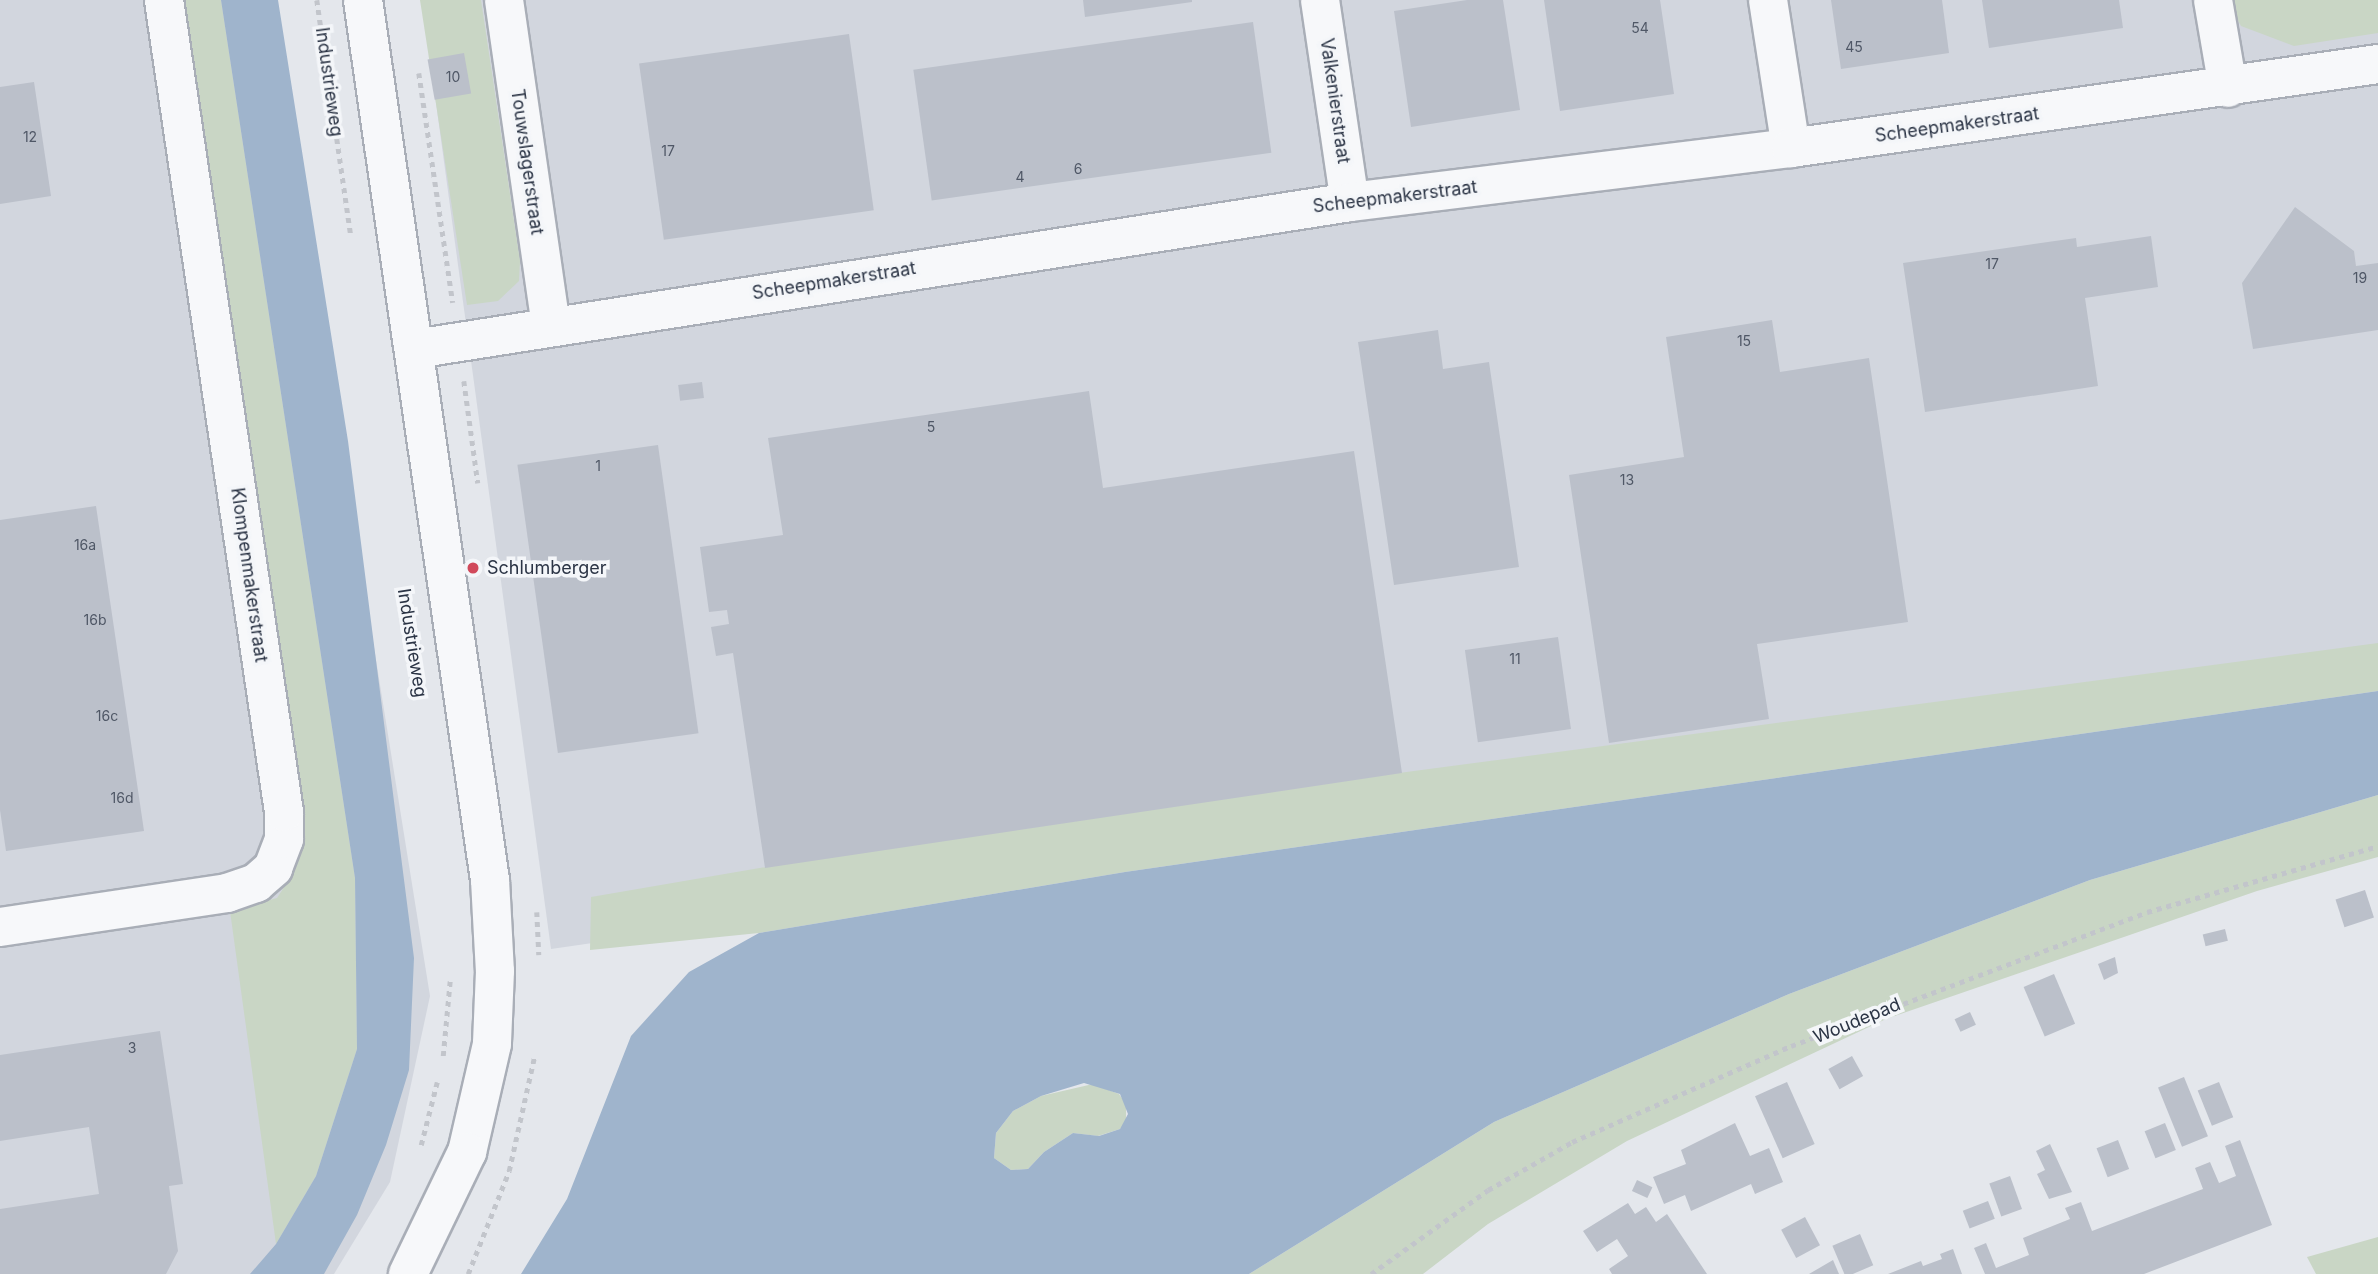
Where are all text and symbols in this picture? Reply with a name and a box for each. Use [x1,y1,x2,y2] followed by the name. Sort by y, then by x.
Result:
[1631,20,1649,36] house number: 54
[311,26,347,138] street label: Industrieweg
[1316,37,1354,165] street label: Valkenierstraat
[1845,39,1863,55] house number: 45
[446,69,460,85] house number: 10
[506,88,548,236] street label: Touwslagerstraat
[1874,103,2040,147] street label: Scheepmakerstraat
[23,129,37,145] house number: 12
[661,143,675,159] house number: 17
[1074,161,1082,177] house number: 6
[1015,169,1025,185] house number: 4
[1312,176,1478,218] street label: Scheepmakerstraat
[1985,256,1999,272] house number: 17
[751,257,917,305] street label: Scheepmakerstraat
[2353,270,2367,286] house number: 19
[1737,333,1751,349] house number: 15
[927,419,935,435] house number: 5
[595,458,601,474] house number: 1
[1620,472,1634,488] house number: 13
[226,486,272,664] street label: Klompenmakerstraat
[74,537,96,553] house number: 16a
[487,557,607,579] place label: Schlumberger
[465,560,481,576] marker: Schlumberger
[393,587,431,699] street label: Industrieweg
[84,612,106,628] house number: 16b
[1509,651,1521,667] house number: 11
[96,708,118,724] house number: 16c
[111,790,133,806] house number: 16d
[1810,994,1904,1048] street label: Woudepad
[128,1040,136,1056] house number: 3

